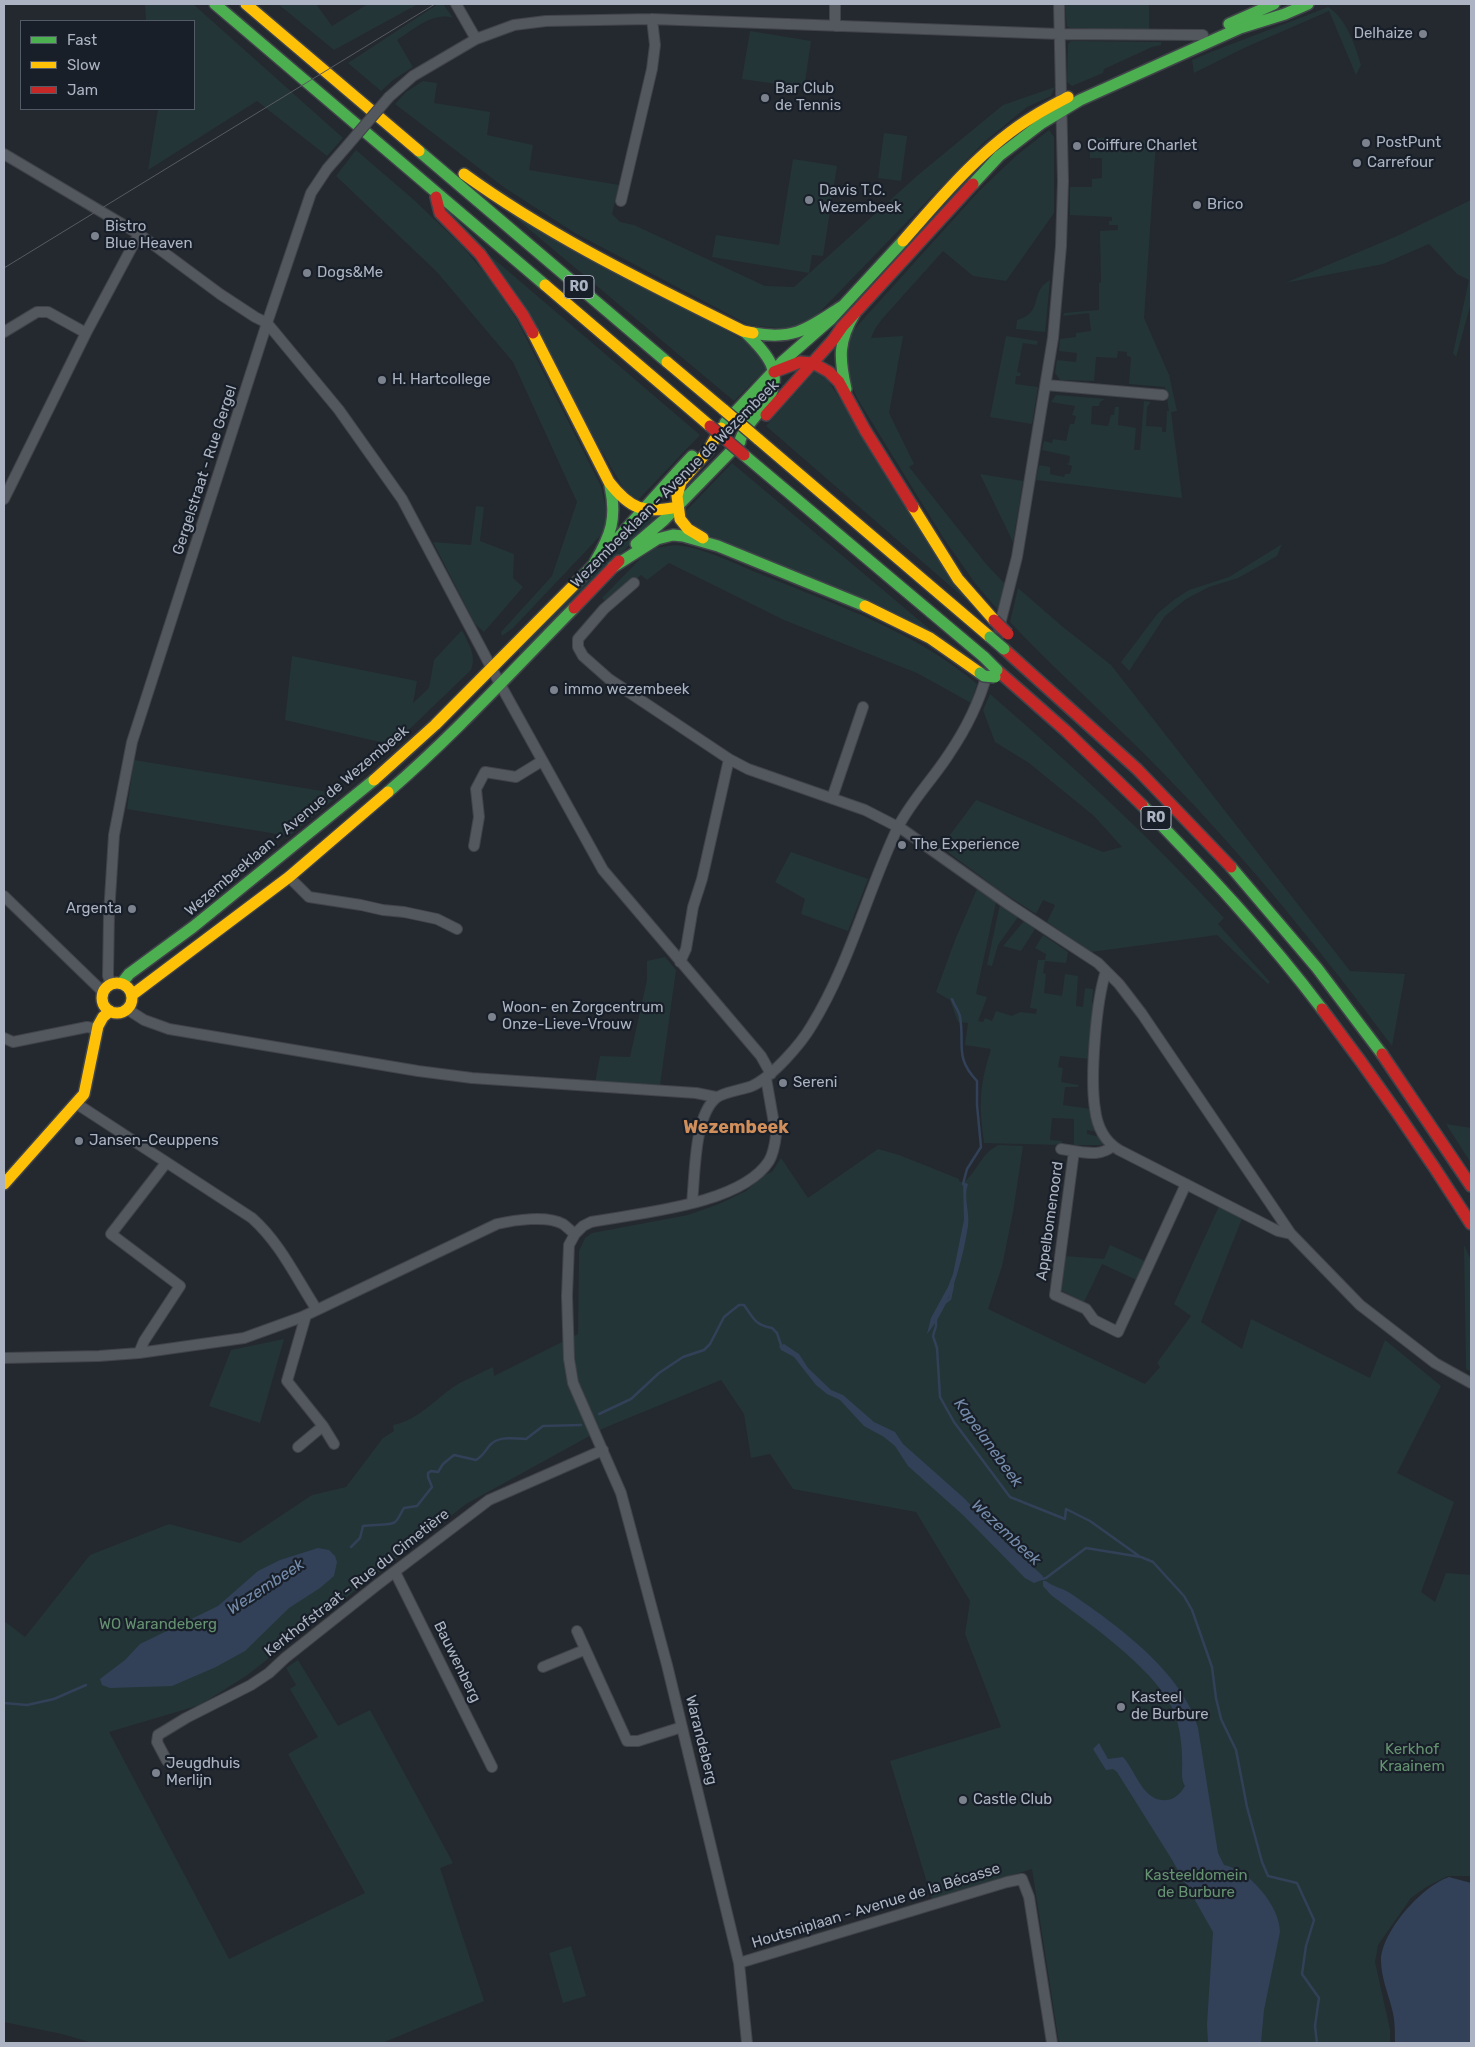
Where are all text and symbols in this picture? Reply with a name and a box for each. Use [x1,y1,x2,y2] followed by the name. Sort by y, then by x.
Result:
[20,20,195,110] legend
[1354,25,1413,43] place label: Delhaize
[1417,28,1429,40] marker: Delhaize
[67,31,97,49] text: Fast
[67,56,100,74] text: Slow
[775,80,841,115] place label: Bar Club de Tennis
[67,81,98,99] text: Jam
[759,92,771,104] marker: Bar Club de Tennis
[1376,134,1441,152] place label: PostPunt
[1087,137,1197,155] place label: Coiffure Charlet
[1360,137,1372,149] marker: PostPunt
[1071,140,1083,152] marker: Coiffure Charlet
[1367,154,1434,172] place label: Carrefour
[1351,157,1363,169] marker: Carrefour
[819,182,902,217] place label: Davis T.C. Wezembeek
[803,194,815,206] marker: Davis T.C. Wezembeek
[1207,196,1243,214] place label: Brico
[1191,199,1203,211] marker: Brico
[105,218,193,253] place label: Bistro Blue Heaven
[89,230,101,242] marker: Bistro Blue Heaven
[317,264,383,282] place label: Dogs&Me
[301,267,313,279] marker: Dogs&Me
[564,276,594,298] road number: R0
[392,371,491,389] place label: H. Hartcollege
[376,374,388,386] marker: H. Hartcollege
[567,376,783,592] street label: Wezembeeklaan - Avenue de Wezembeek
[169,383,241,557] street label: Gergelstraat - Rue Gergel
[564,681,690,699] place label: immo wezembeek
[548,684,560,696] marker: immo wezembeek
[181,722,413,920] street label: Wezembeeklaan - Avenue de Wezembeek
[1141,806,1171,830] road number: R0
[912,836,1020,854] place label: The Experience
[896,839,908,851] marker: The Experience
[66,900,122,918] place label: Argenta
[126,903,138,915] marker: Argenta
[502,999,664,1034] place label: Woon- en Zorgcentrum Onze-Lieve-Vrouw
[486,1011,498,1023] marker: Woon- en Zorgcentrum Onze-Lieve-Vrouw
[793,1074,837,1092] place label: Sereni
[777,1077,789,1089] marker: Sereni
[683,1117,789,1139] district label: Wezembeek
[89,1132,219,1150] place label: Jansen-Ceuppens
[73,1135,85,1147] marker: Jansen-Ceuppens
[1033,1160,1067,1282] street label: Appelbomenoord
[949,1395,1027,1491] water label: Kapelanebeek
[967,1496,1045,1570] water label: Wezembeek
[261,1505,453,1661] street label: Kerkhofstraat - Rue du Cimetière
[224,1555,308,1619] water label: Wezembeek
[99,1616,217,1634] park label: WO Warandeberg
[430,1618,484,1706] street label: Bauwenberg
[1131,1689,1209,1724] place label: Kasteel de Burbure
[681,1693,721,1787] street label: Warandeberg
[1115,1701,1127,1713] marker: Kasteel de Burbure
[1379,1741,1445,1776] park label: Kerkhof Kraainem
[166,1755,240,1790] place label: Jeugdhuis Merlijn
[150,1767,162,1779] marker: Jeugdhuis Merlijn
[973,1791,1052,1809] place label: Castle Club
[957,1794,969,1806] marker: Castle Club
[750,1860,1002,1952] street label: Houtsniplaan - Avenue de la Bécasse
[1144,1867,1248,1902] park label: Kasteeldomein de Burbure

